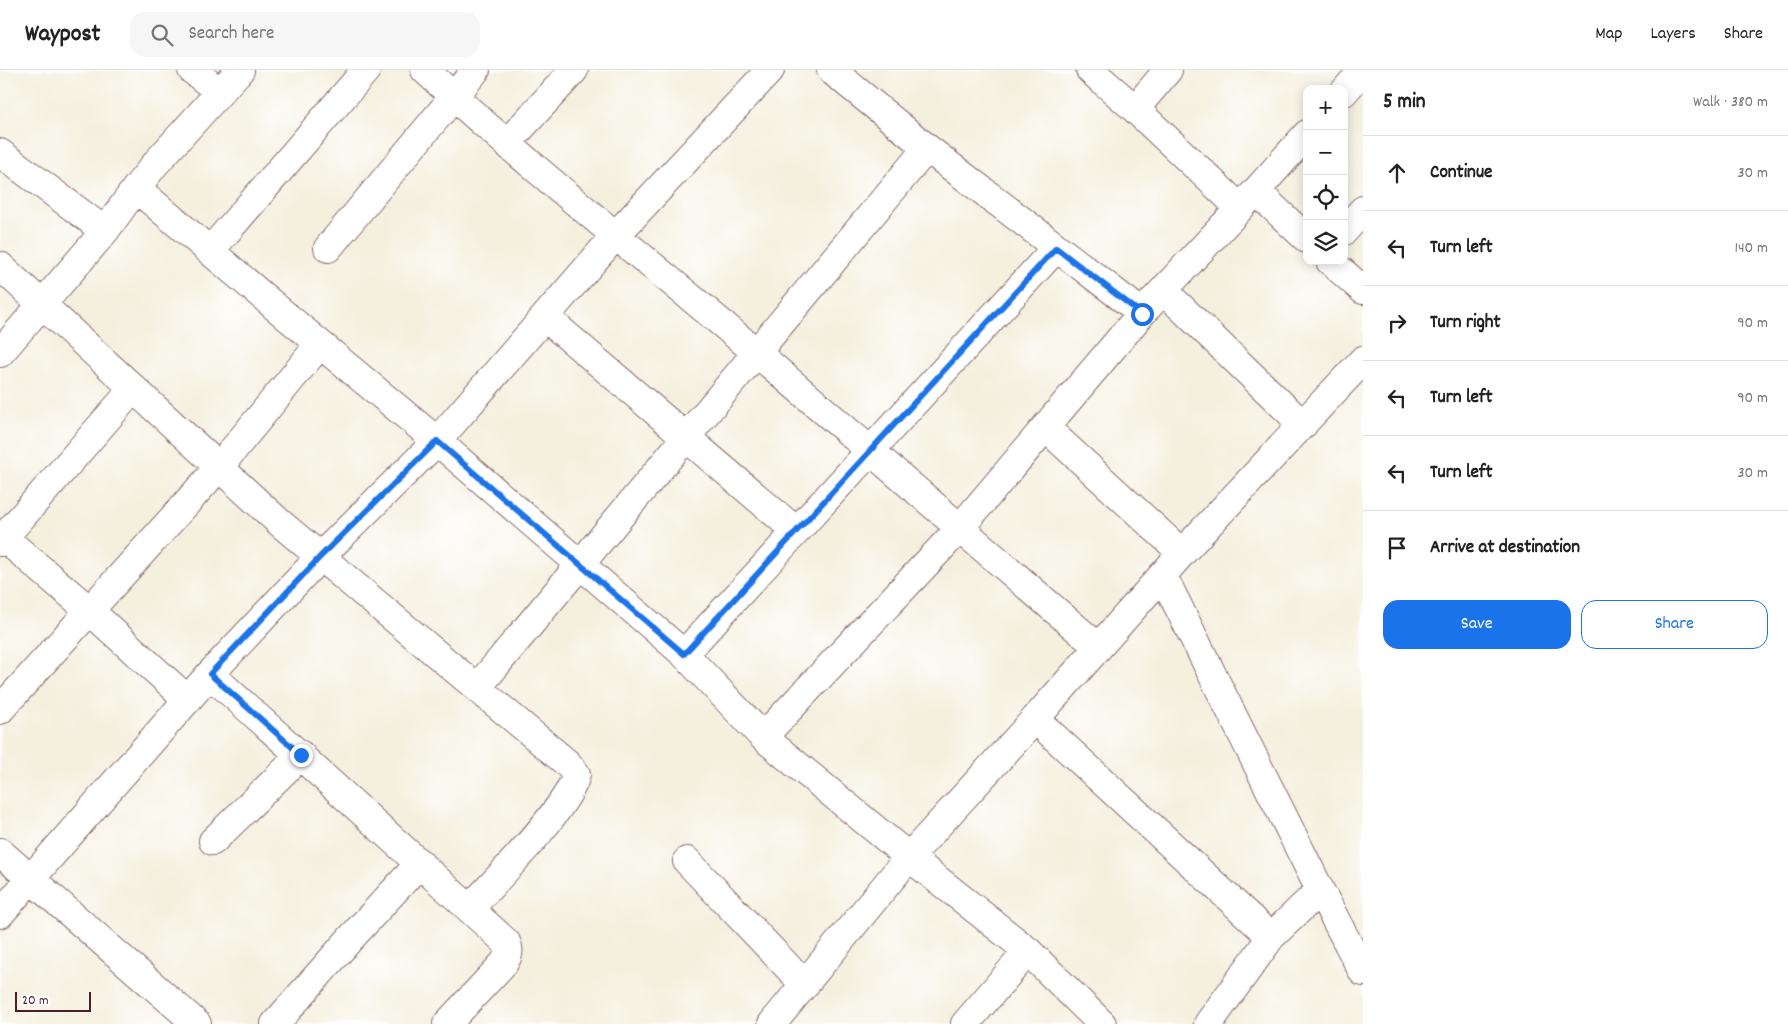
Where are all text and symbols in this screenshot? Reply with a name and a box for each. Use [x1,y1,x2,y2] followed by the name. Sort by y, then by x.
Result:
[130,12,480,57] search box
[25,18,100,52] text: Waypost
[148,21,176,49] icon: search
[188,21,274,48] text: Search here
[1595,22,1622,47] text: Map
[1650,22,1696,47] text: Layers
[1724,22,1763,47] text: Share
[1303,85,1348,265] map controls
[1303,85,1348,130] button: +
[1383,88,1426,118] text: 5 min
[1693,91,1768,114] text: Walk · 380 m
[1303,130,1348,175] button: −
[1383,159,1411,187] icon: ahead
[1430,160,1492,187] text: Continue
[1738,162,1768,185] text: 30 m
[1303,175,1348,220] button: locate
[1303,220,1348,265] button: layers
[1383,234,1411,262] icon: left
[1430,235,1493,262] text: Turn left
[1734,237,1768,260] text: 140 m
[1131,303,1154,326] route start
[1383,309,1411,337] icon: right
[1430,310,1501,337] text: Turn right
[1737,312,1768,335] text: 90 m
[1383,384,1411,412] icon: left
[1430,385,1493,412] text: Turn left
[1737,387,1768,410] text: 90 m
[1383,459,1411,487] icon: left
[1430,460,1493,487] text: Turn left
[1738,462,1768,485] text: 30 m
[1383,534,1411,562] icon: arrive
[1430,535,1580,562] text: Arrive at destination
[1383,600,1571,649] button: Save
[1581,600,1768,649] button: Share
[290,744,313,767] route end
[15,989,91,1012] scale bar
[22,991,49,1011] text: 20 m

